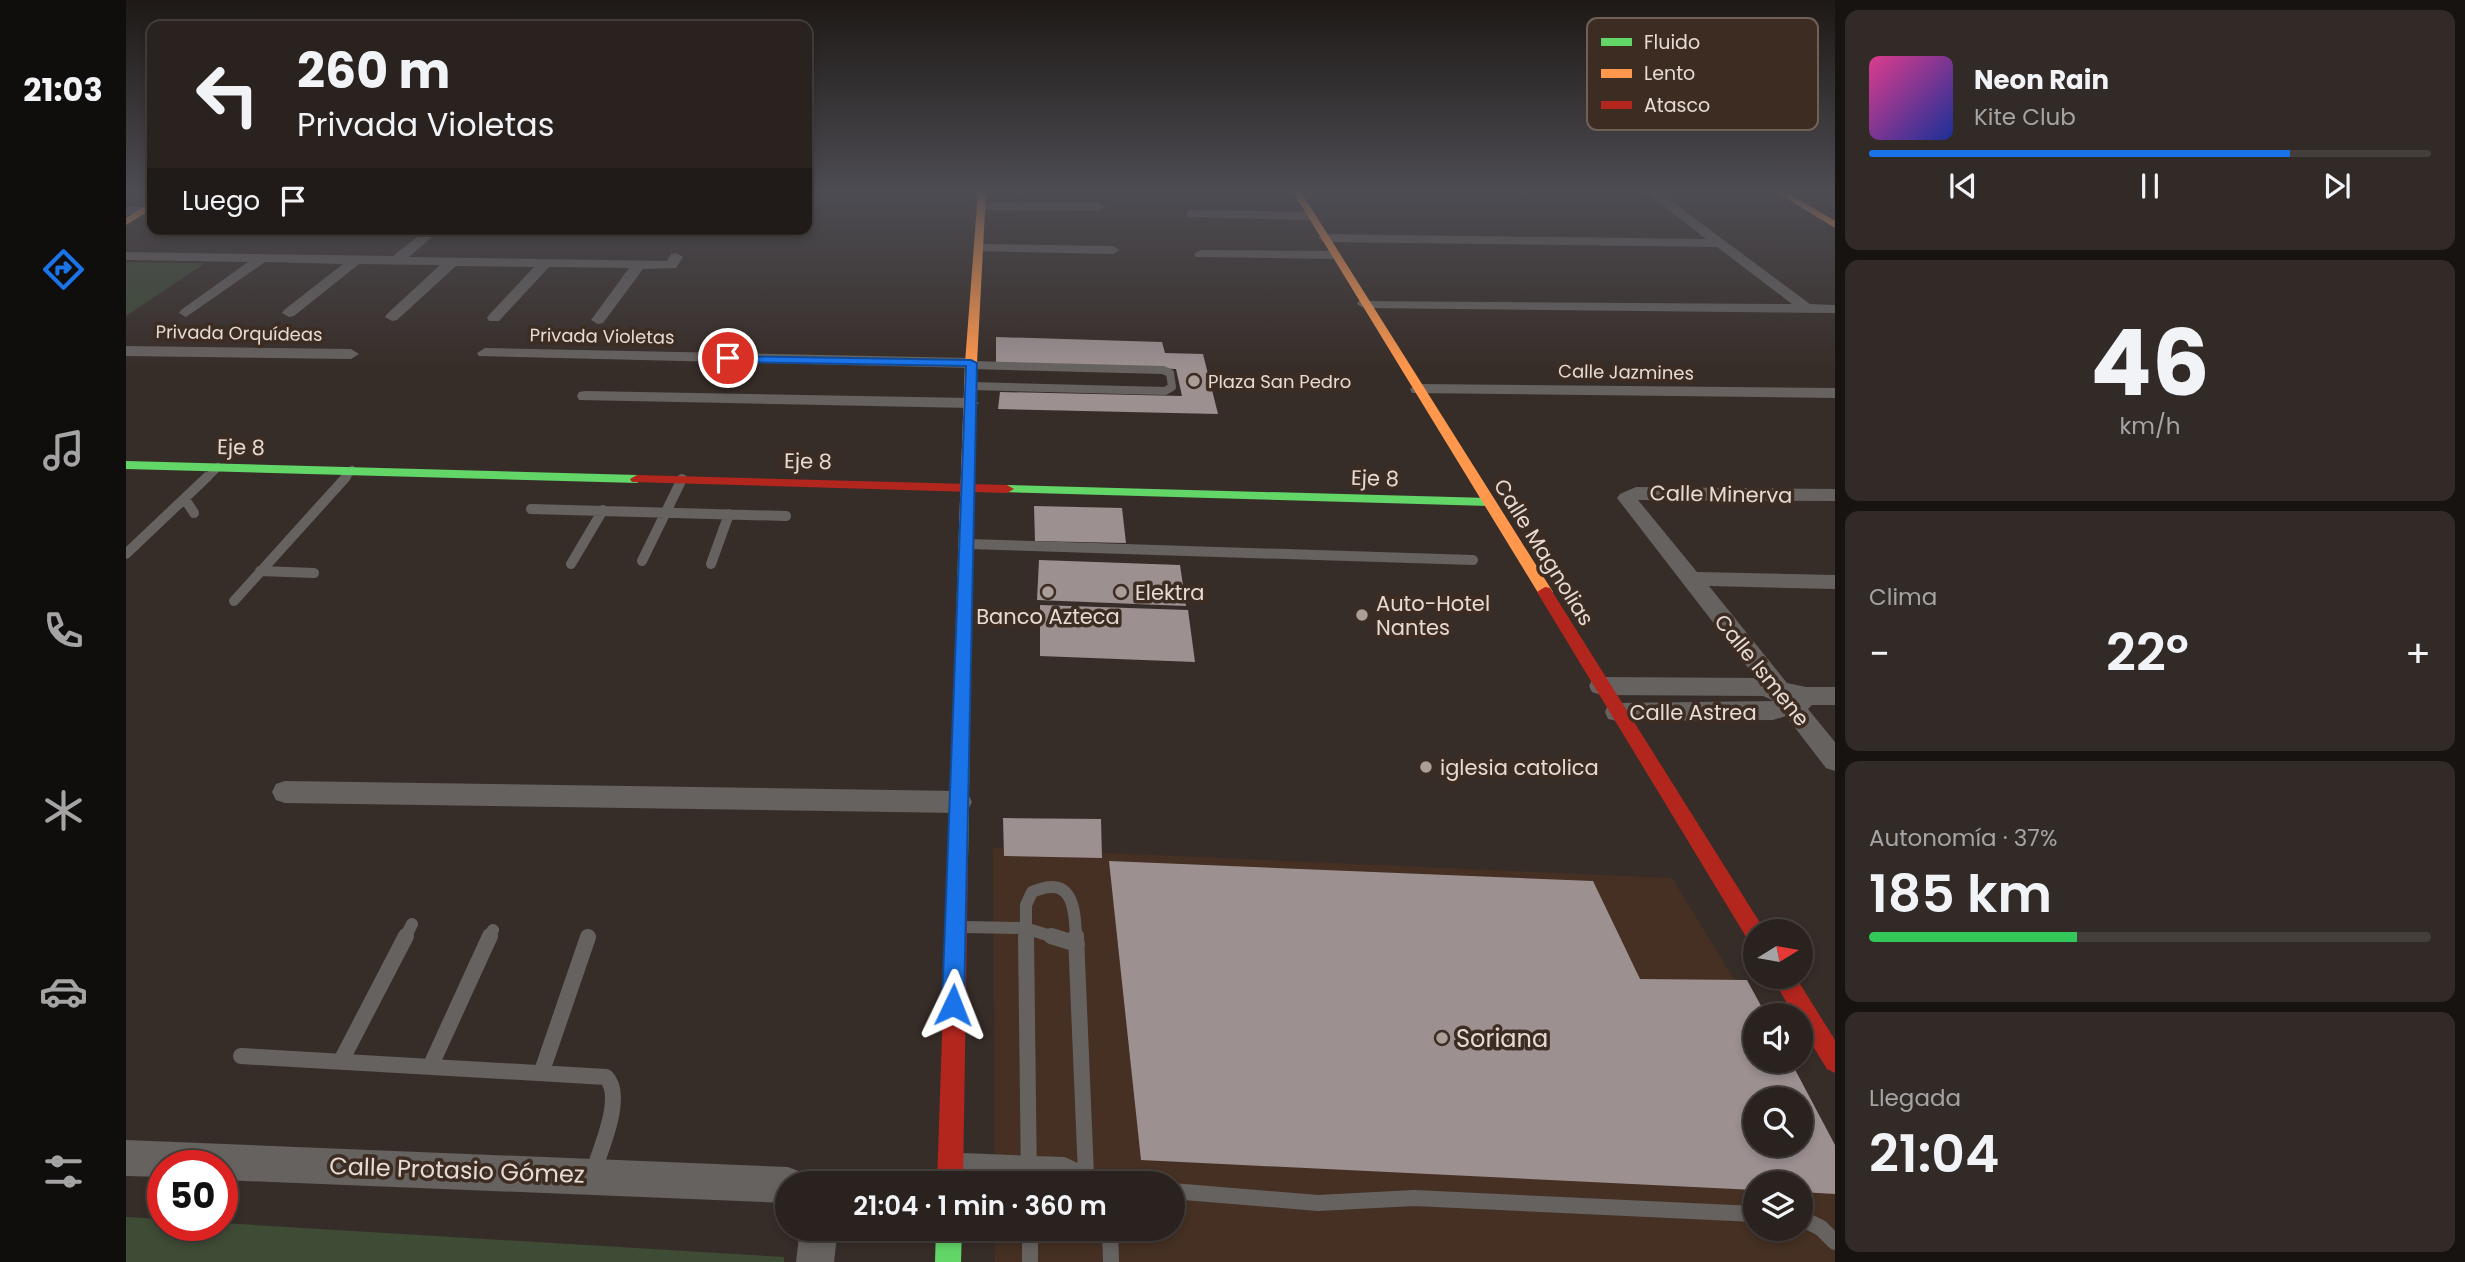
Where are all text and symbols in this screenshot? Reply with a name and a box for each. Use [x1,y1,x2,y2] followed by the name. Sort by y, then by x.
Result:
[1587,18,1818,130] legend
[1644,29,1700,56] text: Fluido
[297,37,450,105] text: 260 m
[182,49,273,140] icon: left
[1644,60,1695,87] text: Lento
[1974,62,2109,98] text: Neon Rain
[23,67,103,112] text: 21:03
[1644,92,1710,119] text: Atasco
[1974,101,2076,133] text: Kite Club
[297,102,554,147] text: Privada Violetas
[1944,167,1982,205] icon: previous
[2131,167,2169,205] icon: pause
[2318,167,2356,205] icon: next
[274,182,312,220] icon: arrive
[182,183,260,219] text: Luego
[39,245,88,294] icon: directions
[2090,299,2210,427] text: 46
[155,319,323,347] street label: Privada Orquídeas
[529,322,675,350] street label: Privada Violetas
[698,328,758,388] pin
[709,339,747,377] icon: arrive
[1558,358,1694,386] street label: Calle Jazmines
[1208,369,1351,394] place label: Plaza San Pedro
[1186,373,1202,389] marker: Plaza San Pedro
[2119,410,2181,442] text: km/h
[39,426,88,475] icon: music
[217,432,265,462] street label: Eje 8
[784,446,832,476] street label: Eje 8
[1351,463,1399,493] street label: Eje 8
[1487,473,1601,631] street label: Calle Magnolias
[1649,478,1793,510] street label: Calle Minerva
[1135,578,1204,607] place label: Elektra
[1869,581,1937,613] text: Clima
[1040,584,1056,600] marker: Banco Azteca
[1113,584,1129,600] marker: Elektra
[1376,589,1490,642] place label: Auto-Hotel Nantes
[976,602,1120,631] place label: Banco Azteca
[39,606,88,655] icon: phone
[1354,607,1370,623] marker: Auto-Hotel Nantes
[1708,608,1816,732] street label: Calle Ismene
[2106,616,2189,689] text: 22°
[1869,627,1890,680] text: −
[2405,627,2431,680] text: +
[1629,698,1757,727] street label: Calle Astrea
[1440,753,1599,782] place label: iglesia catolica
[1418,759,1434,775] marker: iglesia catolica
[39,786,88,835] icon: climate
[1869,822,2057,854] text: Autonomía · 37%
[1869,857,2052,930] text: 185 km
[1743,919,1813,989] north arrow
[1743,919,1813,1241] map controls
[39,967,88,1016] icon: car
[916,968,990,1042] position arrow
[1743,1003,1813,1073] button: sound
[1456,1022,1548,1055] place label: Soriana
[1434,1030,1450,1046] marker: Soriana
[1869,1082,1961,1114] text: Llegada
[1743,1087,1813,1157] button: search
[1869,1117,1999,1190] text: 21:04
[39,1147,88,1196] icon: filters
[329,1149,585,1191] street label: Calle Protasio Gómez
[147,1150,238,1241] speed limit sign: 50
[1743,1171,1813,1241] button: layers
[853,1188,1107,1224] text: 21:04 · 1 min · 360 m

